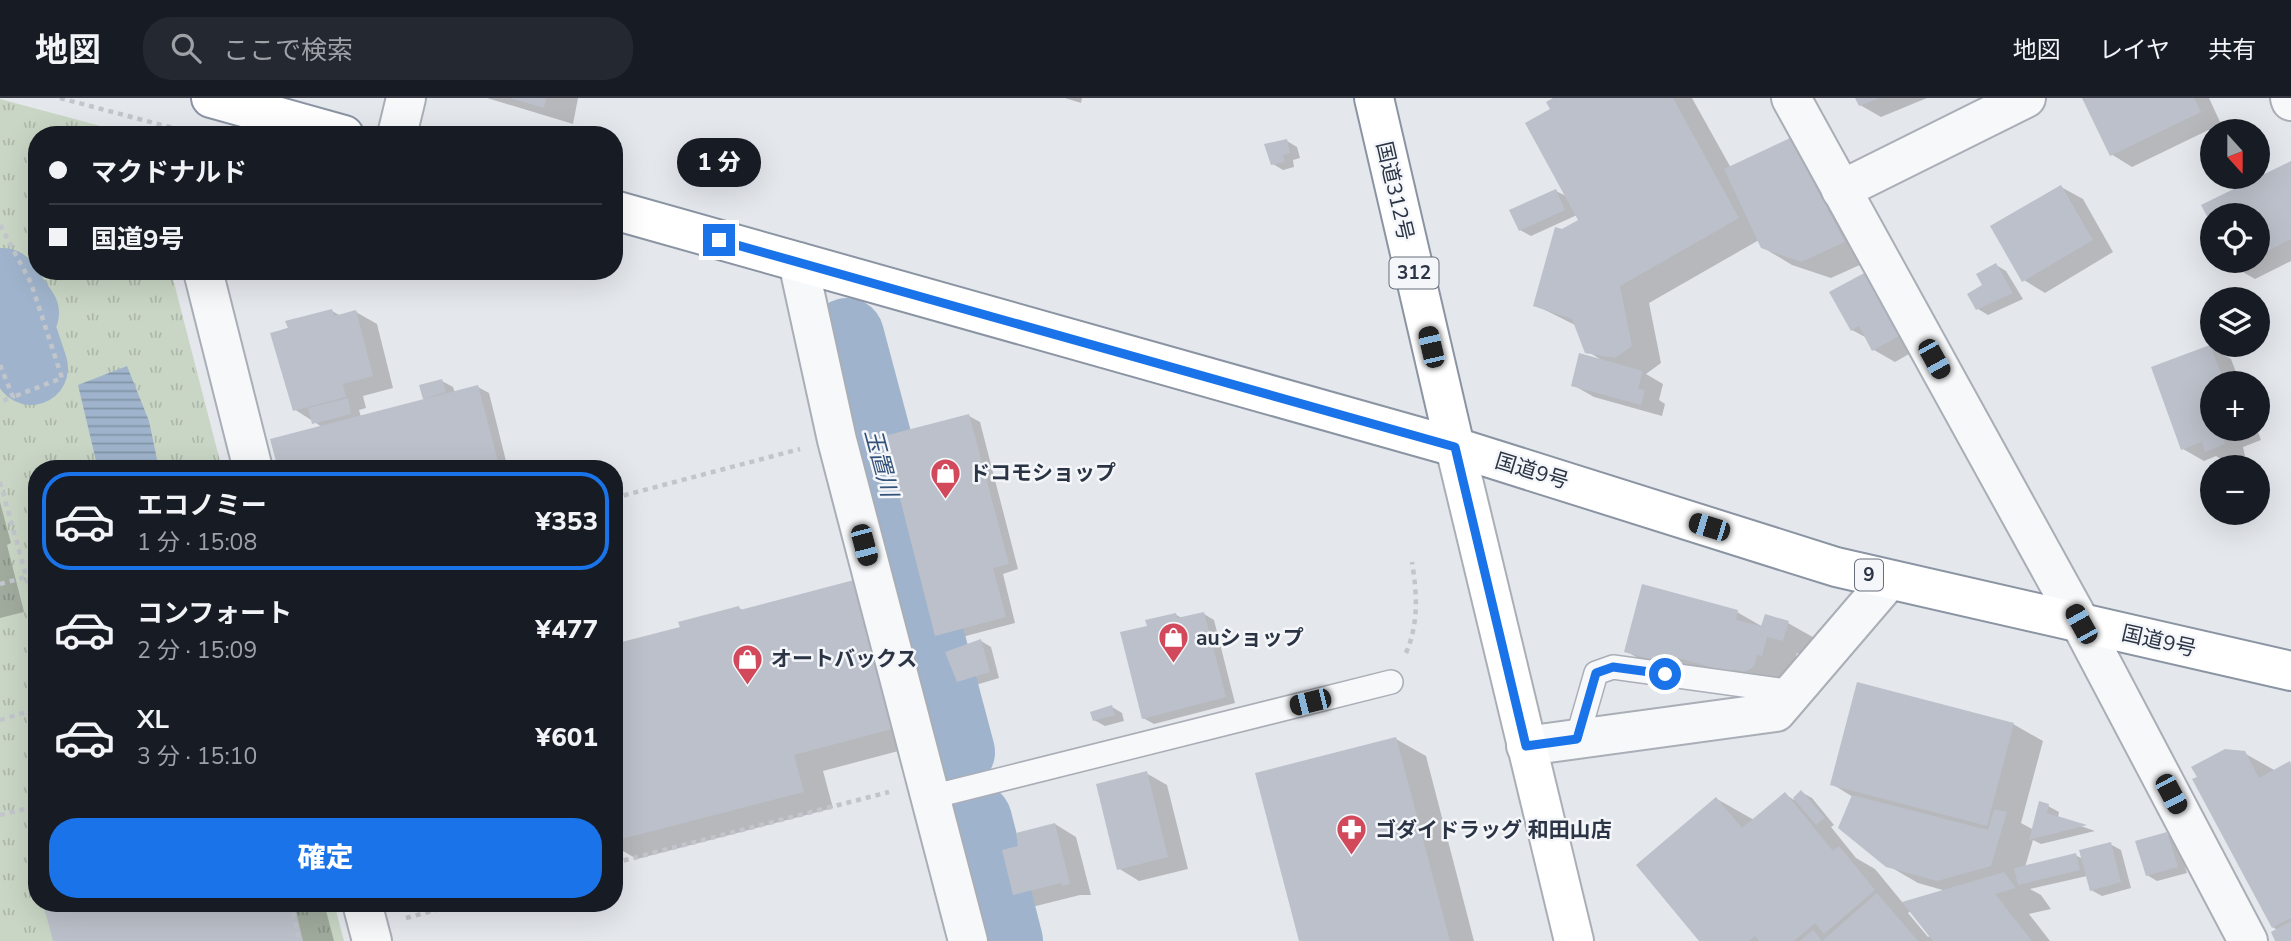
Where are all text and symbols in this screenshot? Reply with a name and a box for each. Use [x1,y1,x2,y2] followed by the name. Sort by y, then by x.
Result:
[143,17,633,80] search box
[35,28,101,73] text: 地図
[167,29,205,67] icon: search
[223,33,353,68] text: ここで検索
[2013,34,2061,66] text: 地図
[2099,34,2170,66] text: レイヤ
[2208,34,2256,66] text: 共有
[2200,119,2270,189] north arrow
[2200,119,2270,525] map controls
[677,138,761,188] callout: 1 分
[1370,139,1420,243] street label: 国道312号
[697,147,741,178] text: 1 分
[91,155,247,190] text: マクドナルド
[2200,203,2270,273] button: locate
[91,222,185,257] text: 国道9号
[703,224,735,256] route end
[1390,258,1438,288] road number: 312
[2200,287,2270,357] button: layers
[1417,324,1446,370] car
[1915,336,1954,382] car
[2200,371,2270,441] button: +
[857,426,906,503] water label: 玉置川
[1492,447,1572,495] street label: 国道9号
[2200,455,2270,525] button: −
[929,456,963,500] shop icon: ドコモショップ
[969,459,1116,487] place label: ドコモショップ
[137,488,267,523] text: エコノミー
[53,490,116,553] icon: car
[536,504,598,539] text: ¥353
[1686,511,1733,543] car
[849,522,880,568] car
[137,527,257,558] text: 1 分 · 15:08
[1855,560,1883,590] road number: 9
[137,596,292,631] text: コンフォート
[53,598,116,661] icon: car
[2062,601,2101,647] car
[536,612,598,647] text: ¥477
[2119,619,2199,663] street label: 国道9号
[1156,621,1190,665] shop icon: auショップ
[1196,624,1304,652] place label: auショップ
[137,635,257,666] text: 2 分 · 15:09
[731,642,765,686] shop icon: オートバックス
[771,645,917,673] place label: オートバックス
[1649,658,1681,690] route start
[1288,687,1333,717] car
[137,702,169,737] text: XL
[53,706,116,769] icon: car
[536,720,598,755] text: ¥601
[137,741,257,772] text: 3 分 · 15:10
[2152,771,2191,817] car
[1335,813,1369,857] pharmacy icon: ゴダイドラッグ 和田山店
[1375,816,1612,844] place label: ゴダイドラッグ 和田山店
[49,818,602,898] button: 確定

